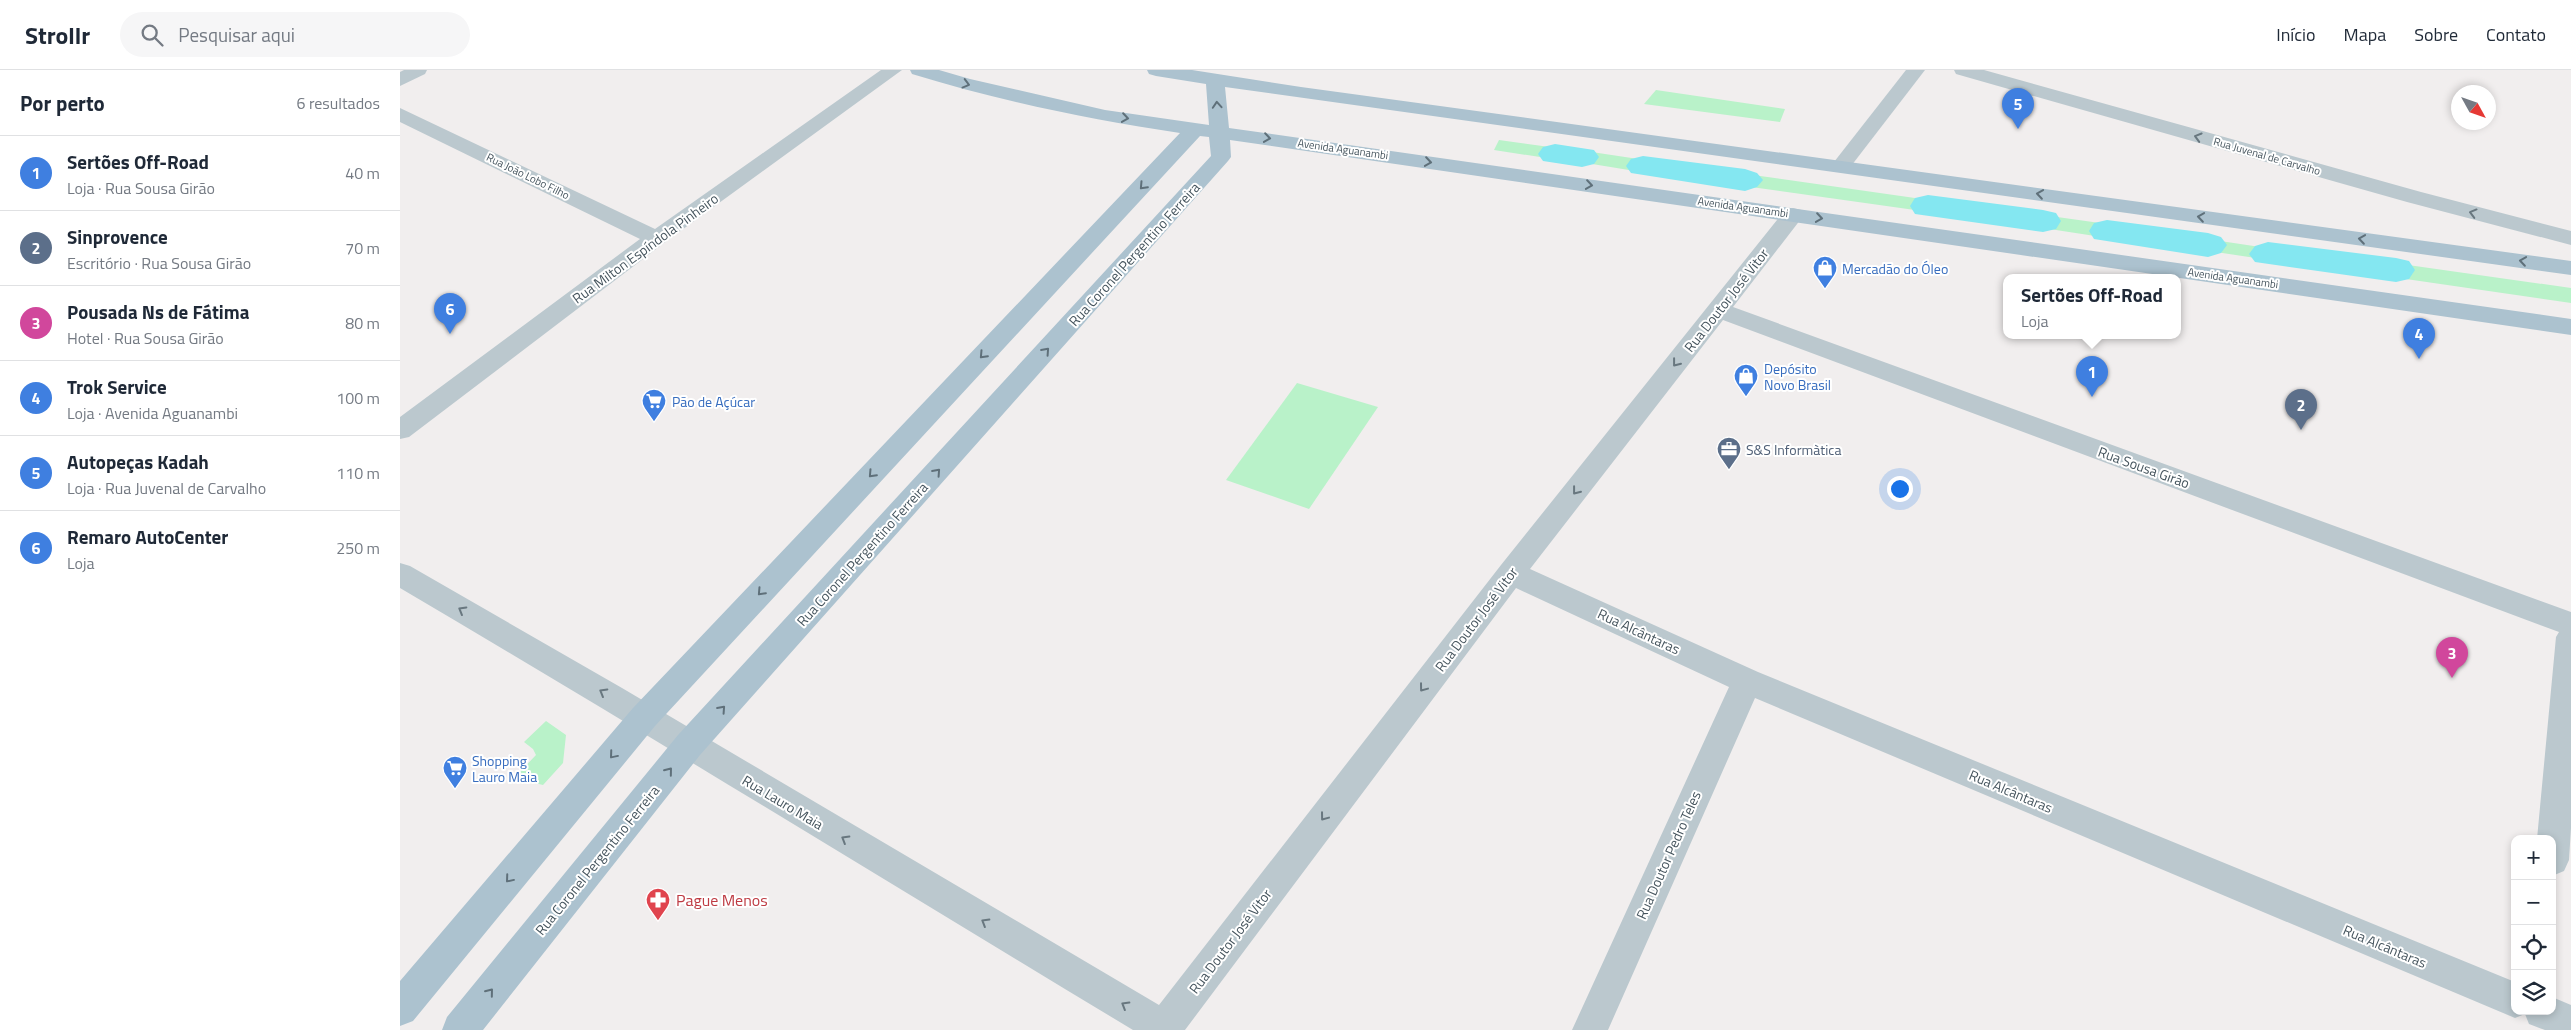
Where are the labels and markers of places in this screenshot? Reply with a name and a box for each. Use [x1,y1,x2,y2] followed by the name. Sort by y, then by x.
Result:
[2002,88,2034,129] pin: 5
[1812,255,1838,289] shop icon: Mercadão do Óleo
[1842,258,1948,279] place label: Mercadão do Óleo
[434,293,466,334] pin: 6
[2403,318,2435,359] pin: 4
[2076,356,2108,397] pin: 1
[1764,358,1831,395] place label: Depósito Novo Brasil
[1733,363,1759,397] shop icon: Depósito Novo Brasil
[641,388,667,422] supermarket icon: Pão de Açúcar
[2285,389,2317,430] pin: 2
[672,391,755,412] place label: Pão de Açúcar
[1716,436,1742,470] office icon: S&S Informàtica
[1746,439,1841,460] place label: S&S Informàtica
[2436,637,2468,678] pin: 3
[472,750,537,787] place label: Shopping Lauro Maia
[442,755,468,789] supermarket icon: Shopping Lauro Maia
[645,887,671,921] pharmacy icon: Pague Menos
[676,888,768,912] place label: Pague Menos

